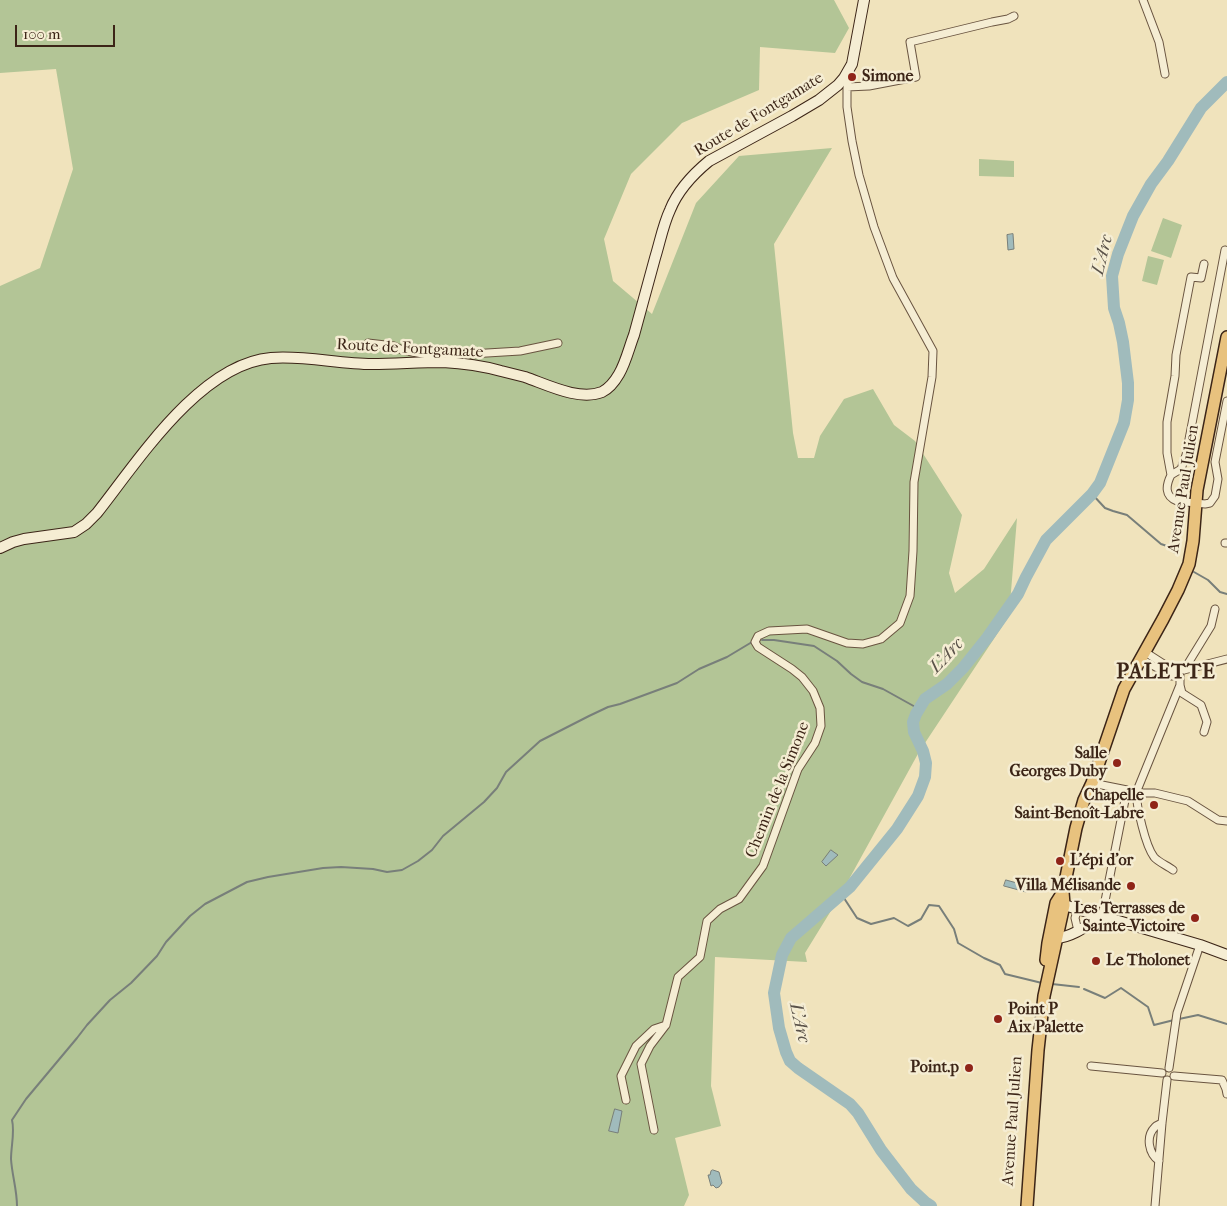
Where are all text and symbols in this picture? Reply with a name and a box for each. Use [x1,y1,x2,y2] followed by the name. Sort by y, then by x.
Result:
[18,15,118,47] scale bar
[23,25,61,43] text: 100 m
[862,67,913,87] place label: Simone
[691,69,827,161] street label: Route de Fontgamate
[846,71,858,83] marker: Simone
[1088,233,1118,277] water label: L'Arc
[336,336,484,362] street label: Route de Fontgamate
[1164,423,1204,555] street label: Avenue Paul Julien
[925,634,969,678] water label: L'Arc
[1115,660,1217,686] district label: PALETTE
[742,719,814,861] street label: Chemin de la Simone
[1010,744,1107,782] place label: Salle Georges Duby
[1111,757,1123,769] marker: Salle Georges Duby
[1015,786,1144,824] place label: Chapelle Saint-Benoît-Labre
[1148,799,1160,811] marker: Chapelle Saint-Benoît-Labre
[1070,851,1133,871] place label: L'épi d'or
[1054,855,1066,867] marker: L'épi d'or
[1016,876,1121,896] place label: Villa Mélisande
[1125,880,1137,892] marker: Villa Mélisande
[1074,899,1185,937] place label: Les Terrasses de Sainte-Victoire
[1189,912,1201,924] marker: Les Terrasses de Sainte-Victoire
[1106,951,1190,971] place label: Le Tholonet
[1090,955,1102,967] marker: Le Tholonet
[1008,1000,1083,1038] place label: Point P Aix Palette
[784,1001,814,1045] water label: L'Arc
[992,1013,1004,1025] marker: Point P Aix Palette
[999,1056,1027,1186] street label: Avenue Paul Julien
[910,1058,959,1078] place label: Point.p
[963,1062,975,1074] marker: Point.p

